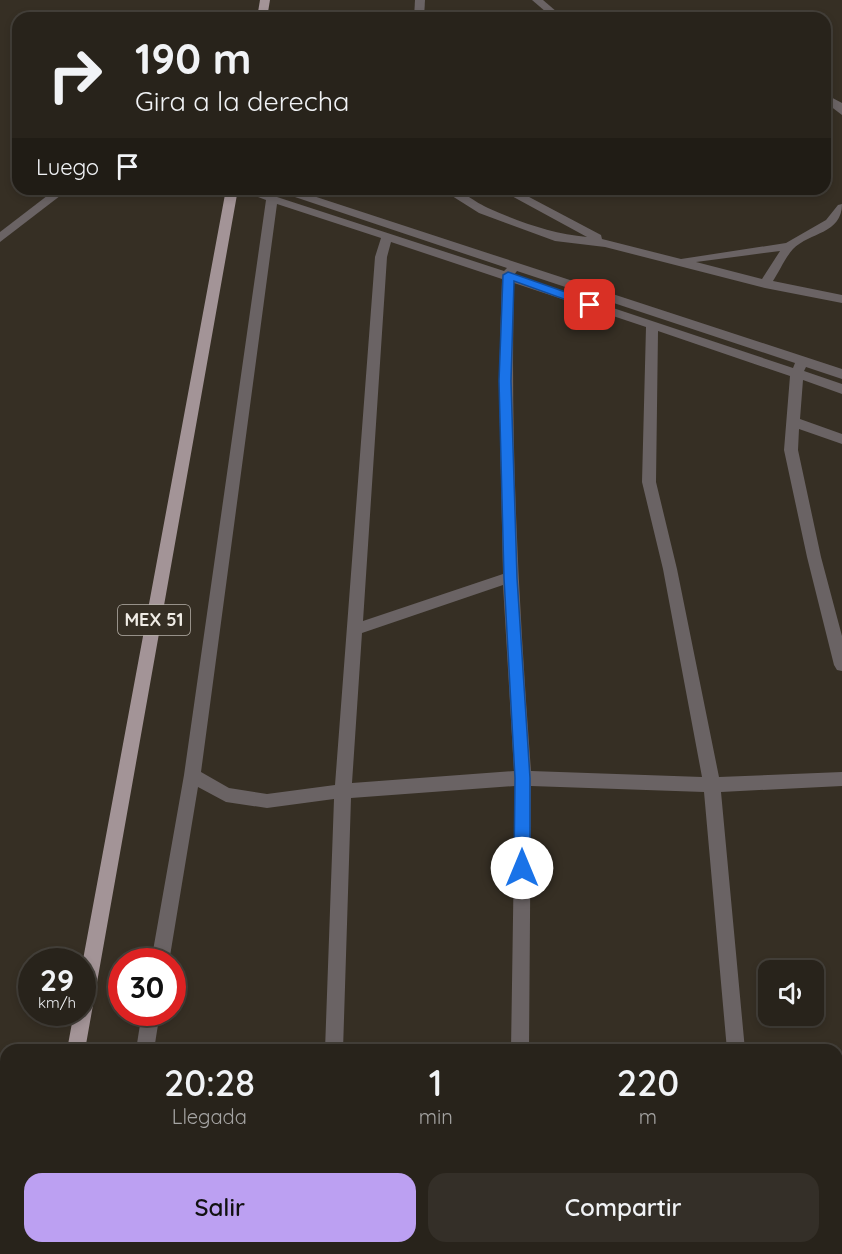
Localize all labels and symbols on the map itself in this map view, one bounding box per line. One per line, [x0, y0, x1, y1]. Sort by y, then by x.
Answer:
pin [564, 279, 615, 330]
road number: MEX 51 [118, 605, 190, 635]
position arrow [490, 836, 554, 900]
speed limit sign: 30 [108, 948, 186, 1026]

